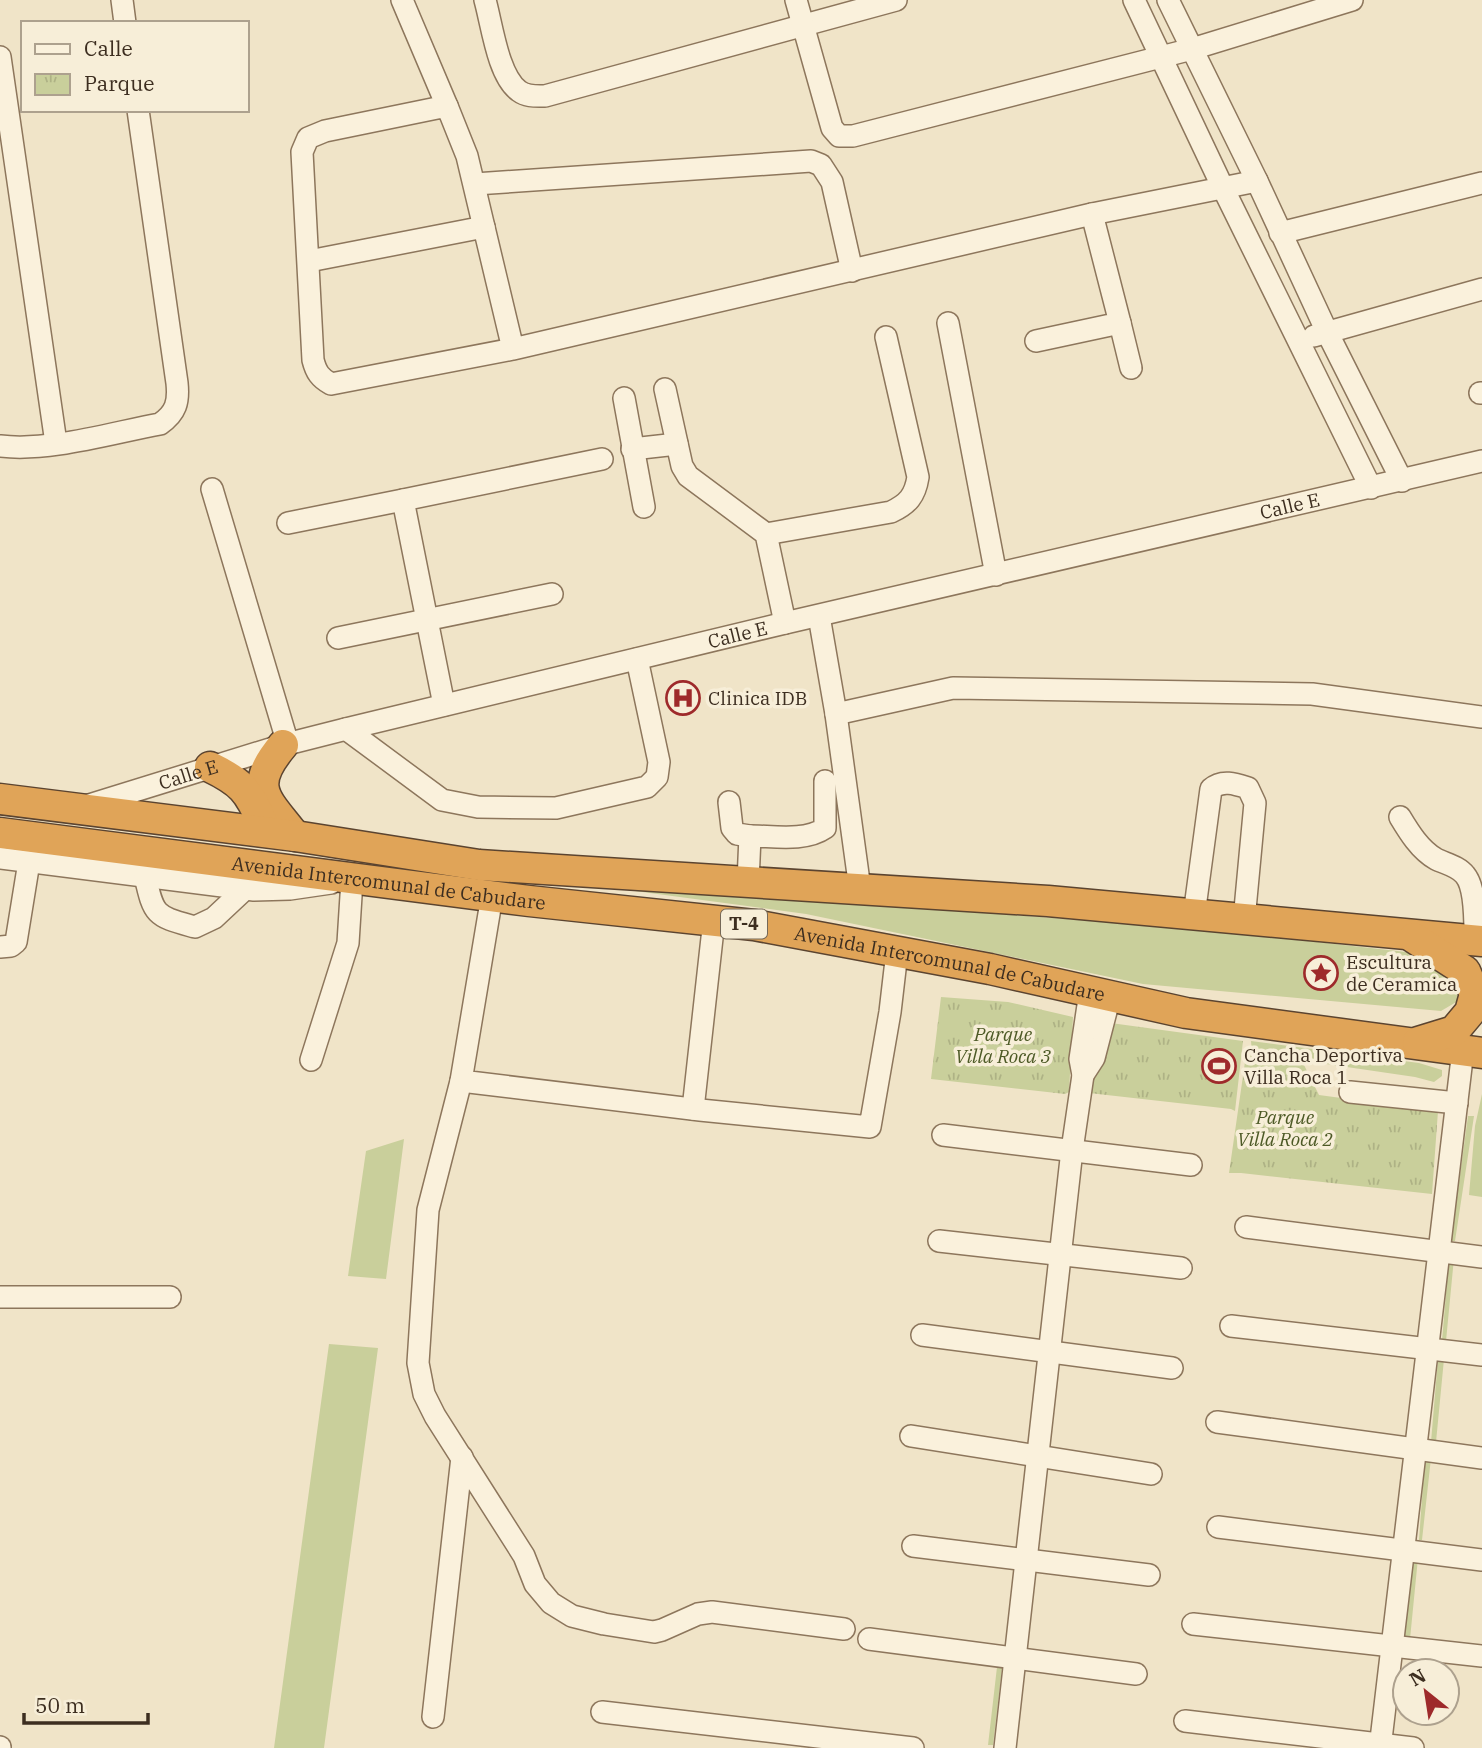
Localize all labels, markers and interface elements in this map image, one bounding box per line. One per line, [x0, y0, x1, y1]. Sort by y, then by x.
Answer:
legend [21, 21, 248, 112]
text: Calle [84, 34, 133, 62]
text: Parque [84, 69, 154, 97]
street label: Calle E [1257, 487, 1322, 524]
street label: Calle E [705, 616, 770, 653]
hospital icon: Clinica IDB [664, 679, 702, 717]
place label: Clinica IDB [708, 686, 807, 710]
street label: Calle E [156, 754, 221, 795]
street label: Avenida Intercomunal de Cabudare [230, 851, 547, 915]
road number: T-4 [721, 909, 767, 939]
street label: Avenida Intercomunal de Cabudare [792, 921, 1107, 1006]
place label: Escultura de Ceramica [1346, 950, 1457, 996]
place icon: Escultura de Ceramica [1302, 954, 1340, 992]
park label: Parque Villa Roca 3 [955, 1022, 1051, 1068]
place label: Cancha Deportiva Villa Roca 1 [1244, 1043, 1403, 1089]
sports icon: Cancha Deportiva Villa Roca 1 [1200, 1047, 1238, 1085]
park label: Parque Villa Roca 2 [1237, 1105, 1333, 1151]
north arrow [1391, 1657, 1461, 1727]
text: N [1405, 1663, 1430, 1691]
scale bar [24, 1682, 149, 1726]
text: 50 m [35, 1691, 85, 1719]

